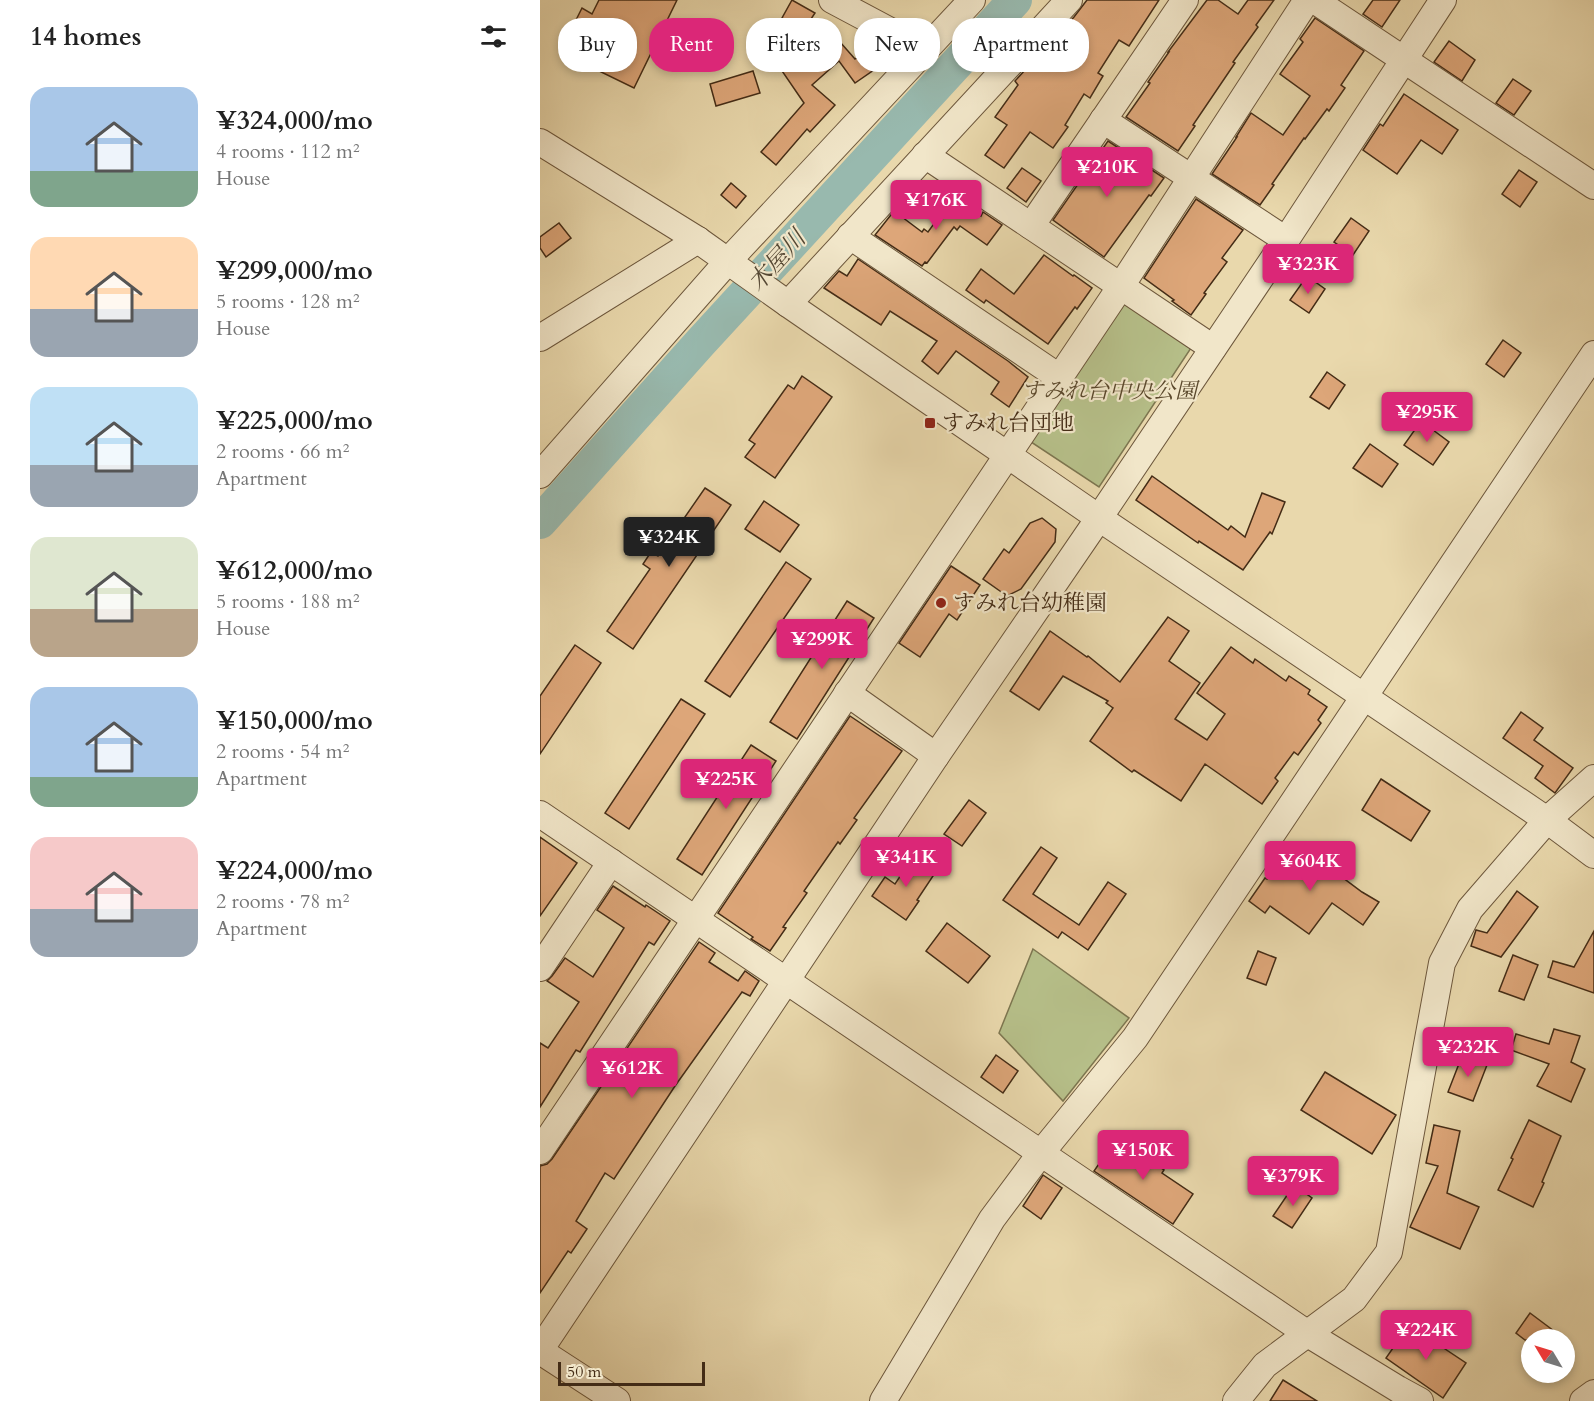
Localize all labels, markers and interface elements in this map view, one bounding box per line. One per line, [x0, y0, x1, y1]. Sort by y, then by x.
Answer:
chip: Buy [558, 18, 637, 72]
chip: Rent [649, 18, 734, 72]
chip: Filters [746, 18, 842, 72]
chip: New [854, 18, 940, 72]
chip: Apartment [952, 18, 1089, 72]
text: 14 homes [30, 19, 141, 54]
icon: filters [477, 20, 510, 53]
text: ¥324,000/mo [216, 103, 373, 138]
icon: home [78, 111, 150, 183]
text: 4 rooms · 112 m² [216, 138, 360, 165]
pin: ¥210K [1065, 147, 1149, 198]
text: ¥210K [1076, 153, 1138, 180]
text: House [216, 165, 270, 192]
pin: ¥176K [894, 180, 978, 231]
text: ¥176K [905, 186, 967, 213]
water label: 木屋川 [741, 221, 815, 299]
pin: ¥323K [1266, 244, 1350, 295]
text: ¥323K [1277, 250, 1339, 277]
text: ¥299,000/mo [216, 253, 373, 288]
icon: home [78, 261, 150, 333]
text: 5 rooms · 128 m² [216, 288, 360, 315]
text: House [216, 315, 270, 342]
park label: すみれ台中央公園 [1021, 376, 1200, 406]
pin: ¥295K [1385, 392, 1469, 443]
text: ¥295K [1396, 398, 1458, 425]
text: ¥225,000/mo [216, 403, 373, 438]
place label: すみれ台団地 [942, 408, 1074, 438]
icon: home [78, 411, 150, 483]
marker: すみれ台団地 [923, 416, 937, 430]
text: 2 rooms · 66 m² [216, 438, 349, 465]
text: Apartment [216, 465, 307, 492]
pin: ¥324K [627, 517, 711, 568]
text: ¥324K [638, 523, 700, 550]
text: ¥612,000/mo [216, 553, 373, 588]
icon: home [78, 561, 150, 633]
text: 5 rooms · 188 m² [216, 588, 360, 615]
place label: すみれ台幼稚園 [953, 588, 1107, 618]
marker: すみれ台幼稚園 [934, 596, 948, 610]
text: House [216, 615, 270, 642]
pin: ¥299K [780, 619, 864, 670]
text: ¥299K [791, 625, 853, 652]
text: ¥150,000/mo [216, 703, 373, 738]
icon: home [78, 711, 150, 783]
text: 2 rooms · 54 m² [216, 738, 349, 765]
pin: ¥225K [684, 759, 768, 810]
text: Apartment [216, 765, 307, 792]
text: ¥225K [695, 765, 757, 792]
pin: ¥341K [864, 837, 948, 888]
pin: ¥604K [1268, 841, 1352, 892]
text: ¥341K [875, 843, 937, 870]
text: ¥604K [1279, 847, 1341, 874]
text: ¥224,000/mo [216, 853, 373, 888]
icon: home [78, 861, 150, 933]
text: 2 rooms · 78 m² [216, 888, 349, 915]
text: Apartment [216, 915, 307, 942]
pin: ¥232K [1426, 1027, 1510, 1078]
text: ¥232K [1437, 1033, 1499, 1060]
pin: ¥612K [590, 1048, 674, 1099]
text: ¥612K [601, 1054, 663, 1081]
pin: ¥150K [1101, 1130, 1185, 1181]
text: ¥150K [1112, 1136, 1174, 1163]
pin: ¥379K [1251, 1156, 1335, 1207]
text: ¥379K [1262, 1162, 1324, 1189]
pin: ¥224K [1384, 1310, 1468, 1361]
text: ¥224K [1395, 1316, 1457, 1343]
north arrow [1521, 1329, 1575, 1383]
map controls [1521, 1329, 1575, 1383]
scale bar [558, 1359, 705, 1386]
text: 50 m [567, 1361, 601, 1383]

